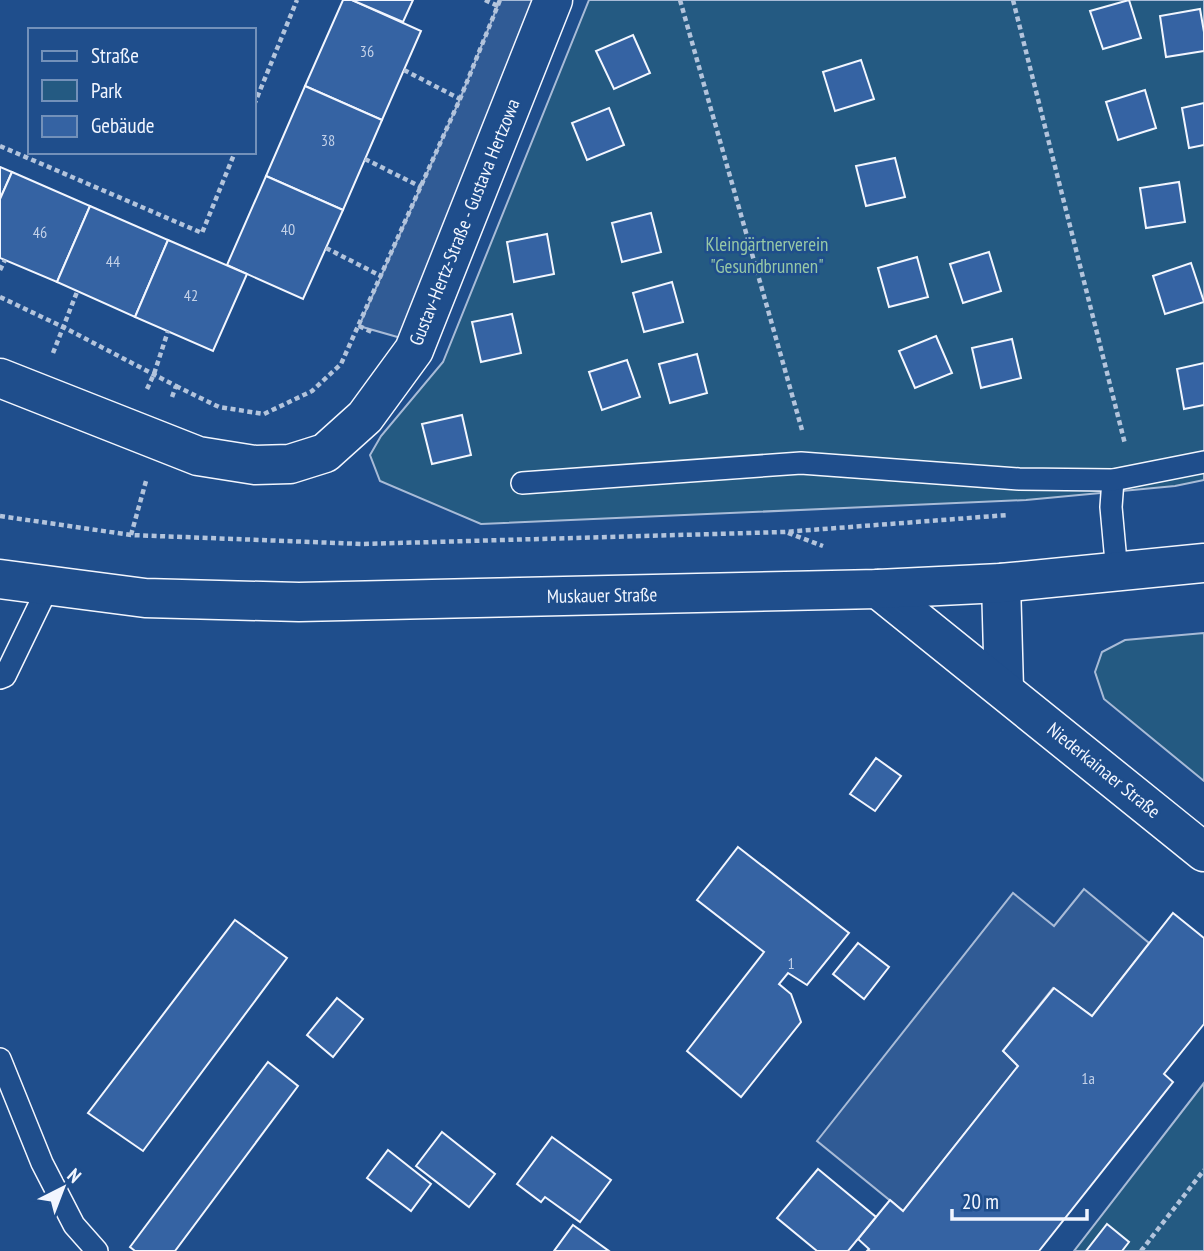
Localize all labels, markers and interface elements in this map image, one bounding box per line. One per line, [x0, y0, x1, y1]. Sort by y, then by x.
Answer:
legend [28, 28, 256, 154]
house number: 36 [360, 41, 374, 61]
text: Straße [91, 42, 139, 69]
text: Park [91, 77, 122, 104]
street label: Gustav-Hertz-Straße - Gustava Hertzowa [403, 95, 525, 349]
text: Gebäude [91, 112, 154, 139]
house number: 38 [321, 130, 335, 150]
house number: 40 [281, 219, 295, 239]
house number: 46 [33, 222, 47, 242]
park label: Kleingärtnerverein "Gesundbrunnen" [706, 232, 828, 278]
house number: 44 [106, 251, 120, 271]
house number: 42 [184, 285, 198, 305]
street label: Muskauer Straße [547, 582, 658, 608]
street label: Niederkainaer Straße [1042, 717, 1166, 823]
house number: 1 [787, 953, 795, 973]
house number: 1a [1081, 1068, 1095, 1088]
north arrow [28, 1153, 98, 1223]
text: N [63, 1163, 86, 1188]
scale bar [952, 1178, 1087, 1222]
text: 20 m [962, 1188, 999, 1215]

